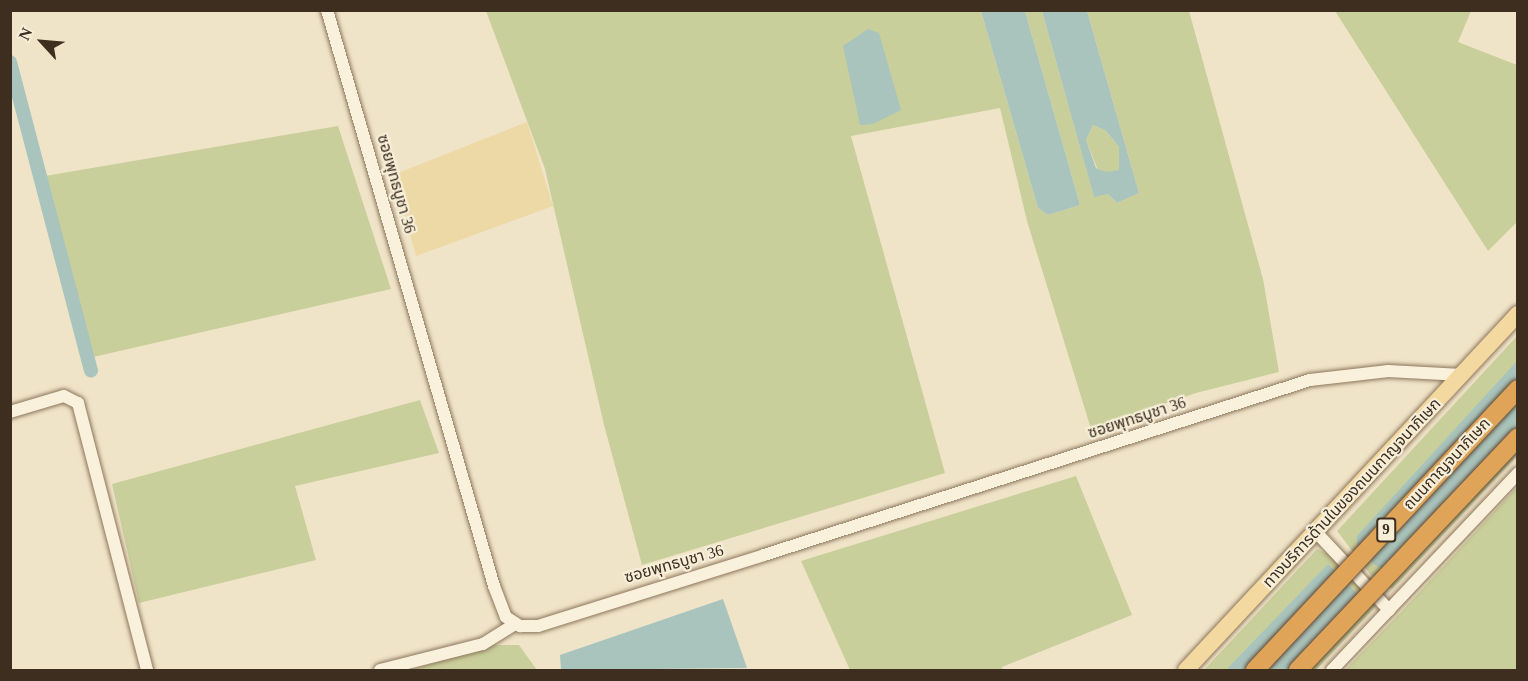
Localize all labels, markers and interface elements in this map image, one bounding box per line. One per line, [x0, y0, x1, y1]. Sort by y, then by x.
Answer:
north arrow [12, 12, 72, 72]
text: N [15, 25, 36, 43]
street label: ซอยพุทธบูชา 36 [373, 132, 419, 236]
street label: ซอยพุทธบูชา 36 [1085, 393, 1189, 443]
street label: ทางบริการด้านในของถนนกาญจนาภิเษก [1259, 394, 1445, 592]
street label: ถนนกาญจนาภิเษก [1399, 414, 1495, 514]
road number: 9 [1376, 518, 1396, 542]
street label: ซอยพุทธบูชา 36 [622, 541, 726, 587]

